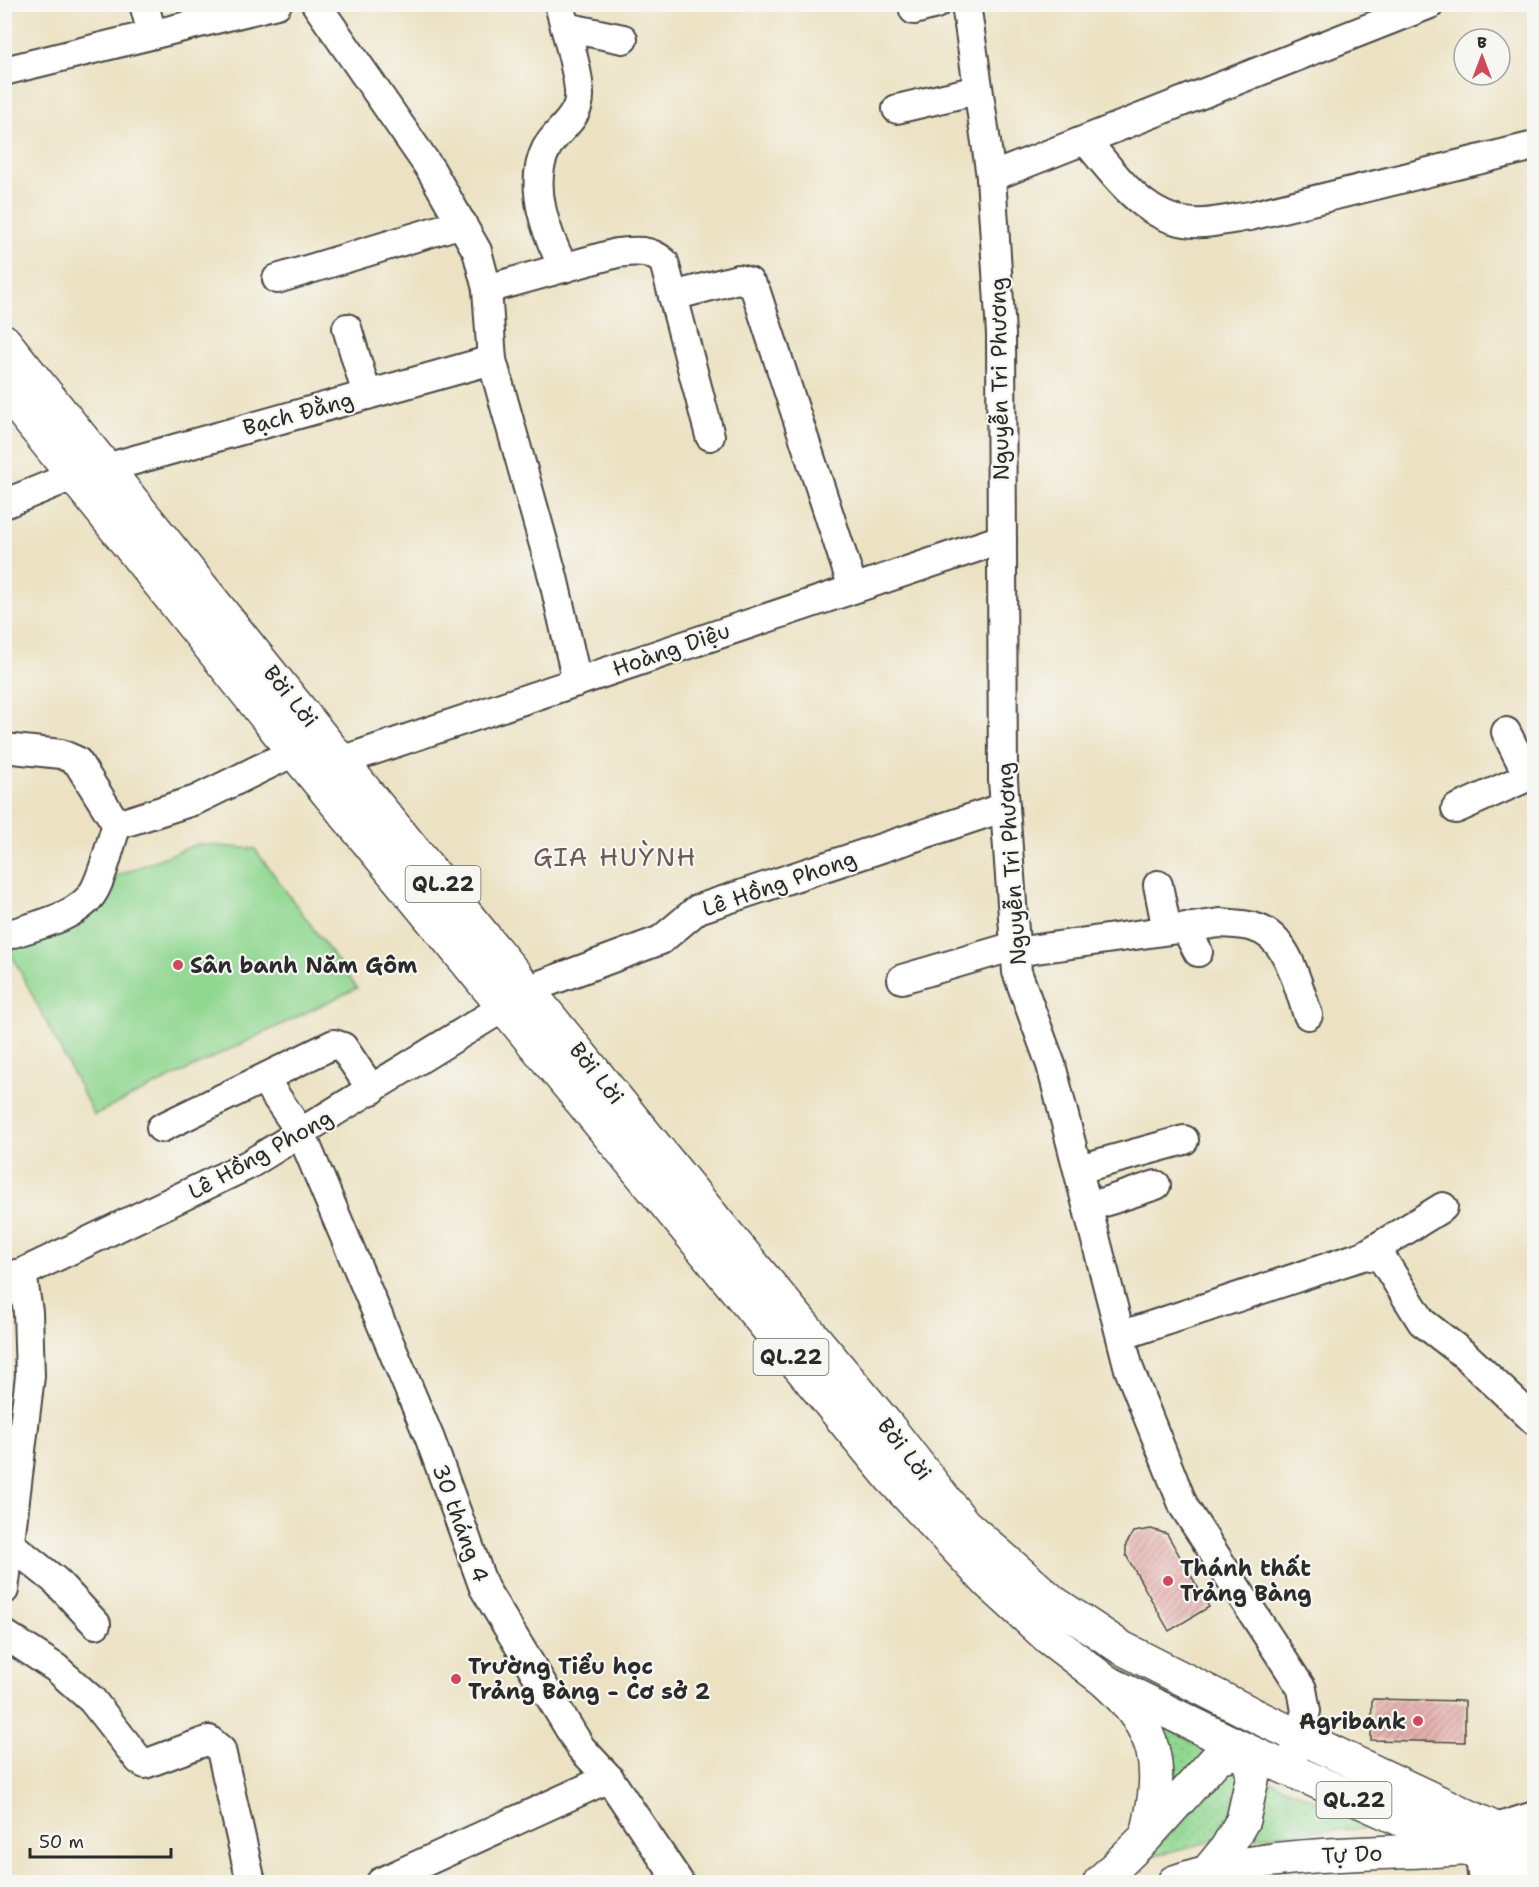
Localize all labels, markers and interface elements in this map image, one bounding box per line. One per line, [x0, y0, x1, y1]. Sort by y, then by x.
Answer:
north arrow [1452, 27, 1512, 87]
text: B [1477, 32, 1487, 53]
street label: Nguyễn Tri Phương [983, 277, 1016, 481]
street label: Bạch Đằng [240, 385, 357, 442]
street label: Hoàng Diệu [609, 616, 734, 683]
street label: Bời Lời [257, 659, 325, 733]
street label: Nguyễn Tri Phương [990, 762, 1033, 966]
district label: GIA HUỲNH [533, 839, 697, 874]
street label: Lê Hồng Phong [698, 844, 860, 923]
road number: QL.22 [406, 866, 480, 902]
place label: Sân banh Năm Gôm [190, 951, 417, 980]
marker: Sân banh Năm Gôm [171, 958, 185, 972]
street label: Bời Lời [563, 1036, 631, 1110]
street label: Lê Hồng Phong [183, 1103, 338, 1206]
road number: QL.22 [754, 1339, 828, 1375]
street label: Bời Lời [871, 1412, 938, 1487]
street label: 30 tháng 4 [426, 1460, 495, 1586]
place label: Thánh thất Trảng Bàng [1180, 1554, 1312, 1608]
marker: Thánh thất Trảng Bàng [1161, 1574, 1175, 1588]
place label: Trường Tiểu học Trảng Bàng - Cơ sở 2 [468, 1652, 710, 1706]
marker: Trường Tiểu học Trảng Bàng - Cơ sở 2 [449, 1672, 463, 1686]
place label: Agribank [1299, 1707, 1406, 1736]
marker: Agribank [1411, 1714, 1425, 1728]
road number: QL.22 [1316, 1782, 1392, 1818]
scale bar [30, 1821, 171, 1859]
text: 50 m [39, 1830, 84, 1854]
street label: Tự Do [1321, 1838, 1383, 1871]

